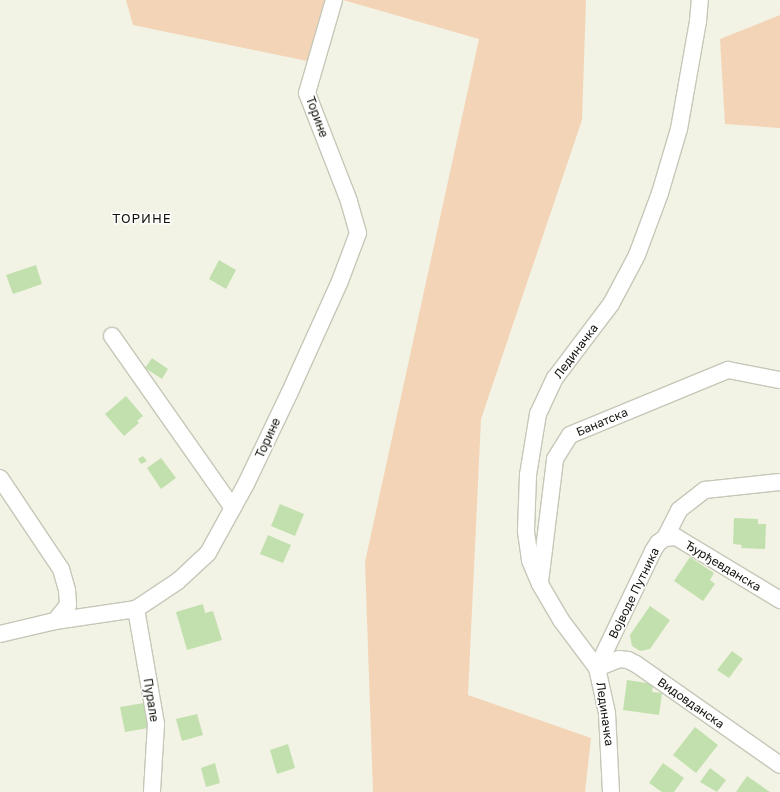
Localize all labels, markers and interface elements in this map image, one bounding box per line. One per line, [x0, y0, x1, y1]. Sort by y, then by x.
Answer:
street label: Торине [303, 95, 331, 139]
district label: ТОРИНЕ [112, 210, 172, 226]
street label: Лединачка [551, 321, 601, 381]
street label: Банатска [574, 405, 630, 439]
street label: Торине [252, 416, 284, 460]
street label: Ђурђевданска [682, 538, 764, 594]
street label: Војводе Путника [606, 545, 662, 641]
street label: Видовданска [655, 675, 727, 731]
street label: Пурале [140, 677, 162, 723]
street label: Лединачка [593, 681, 617, 747]

